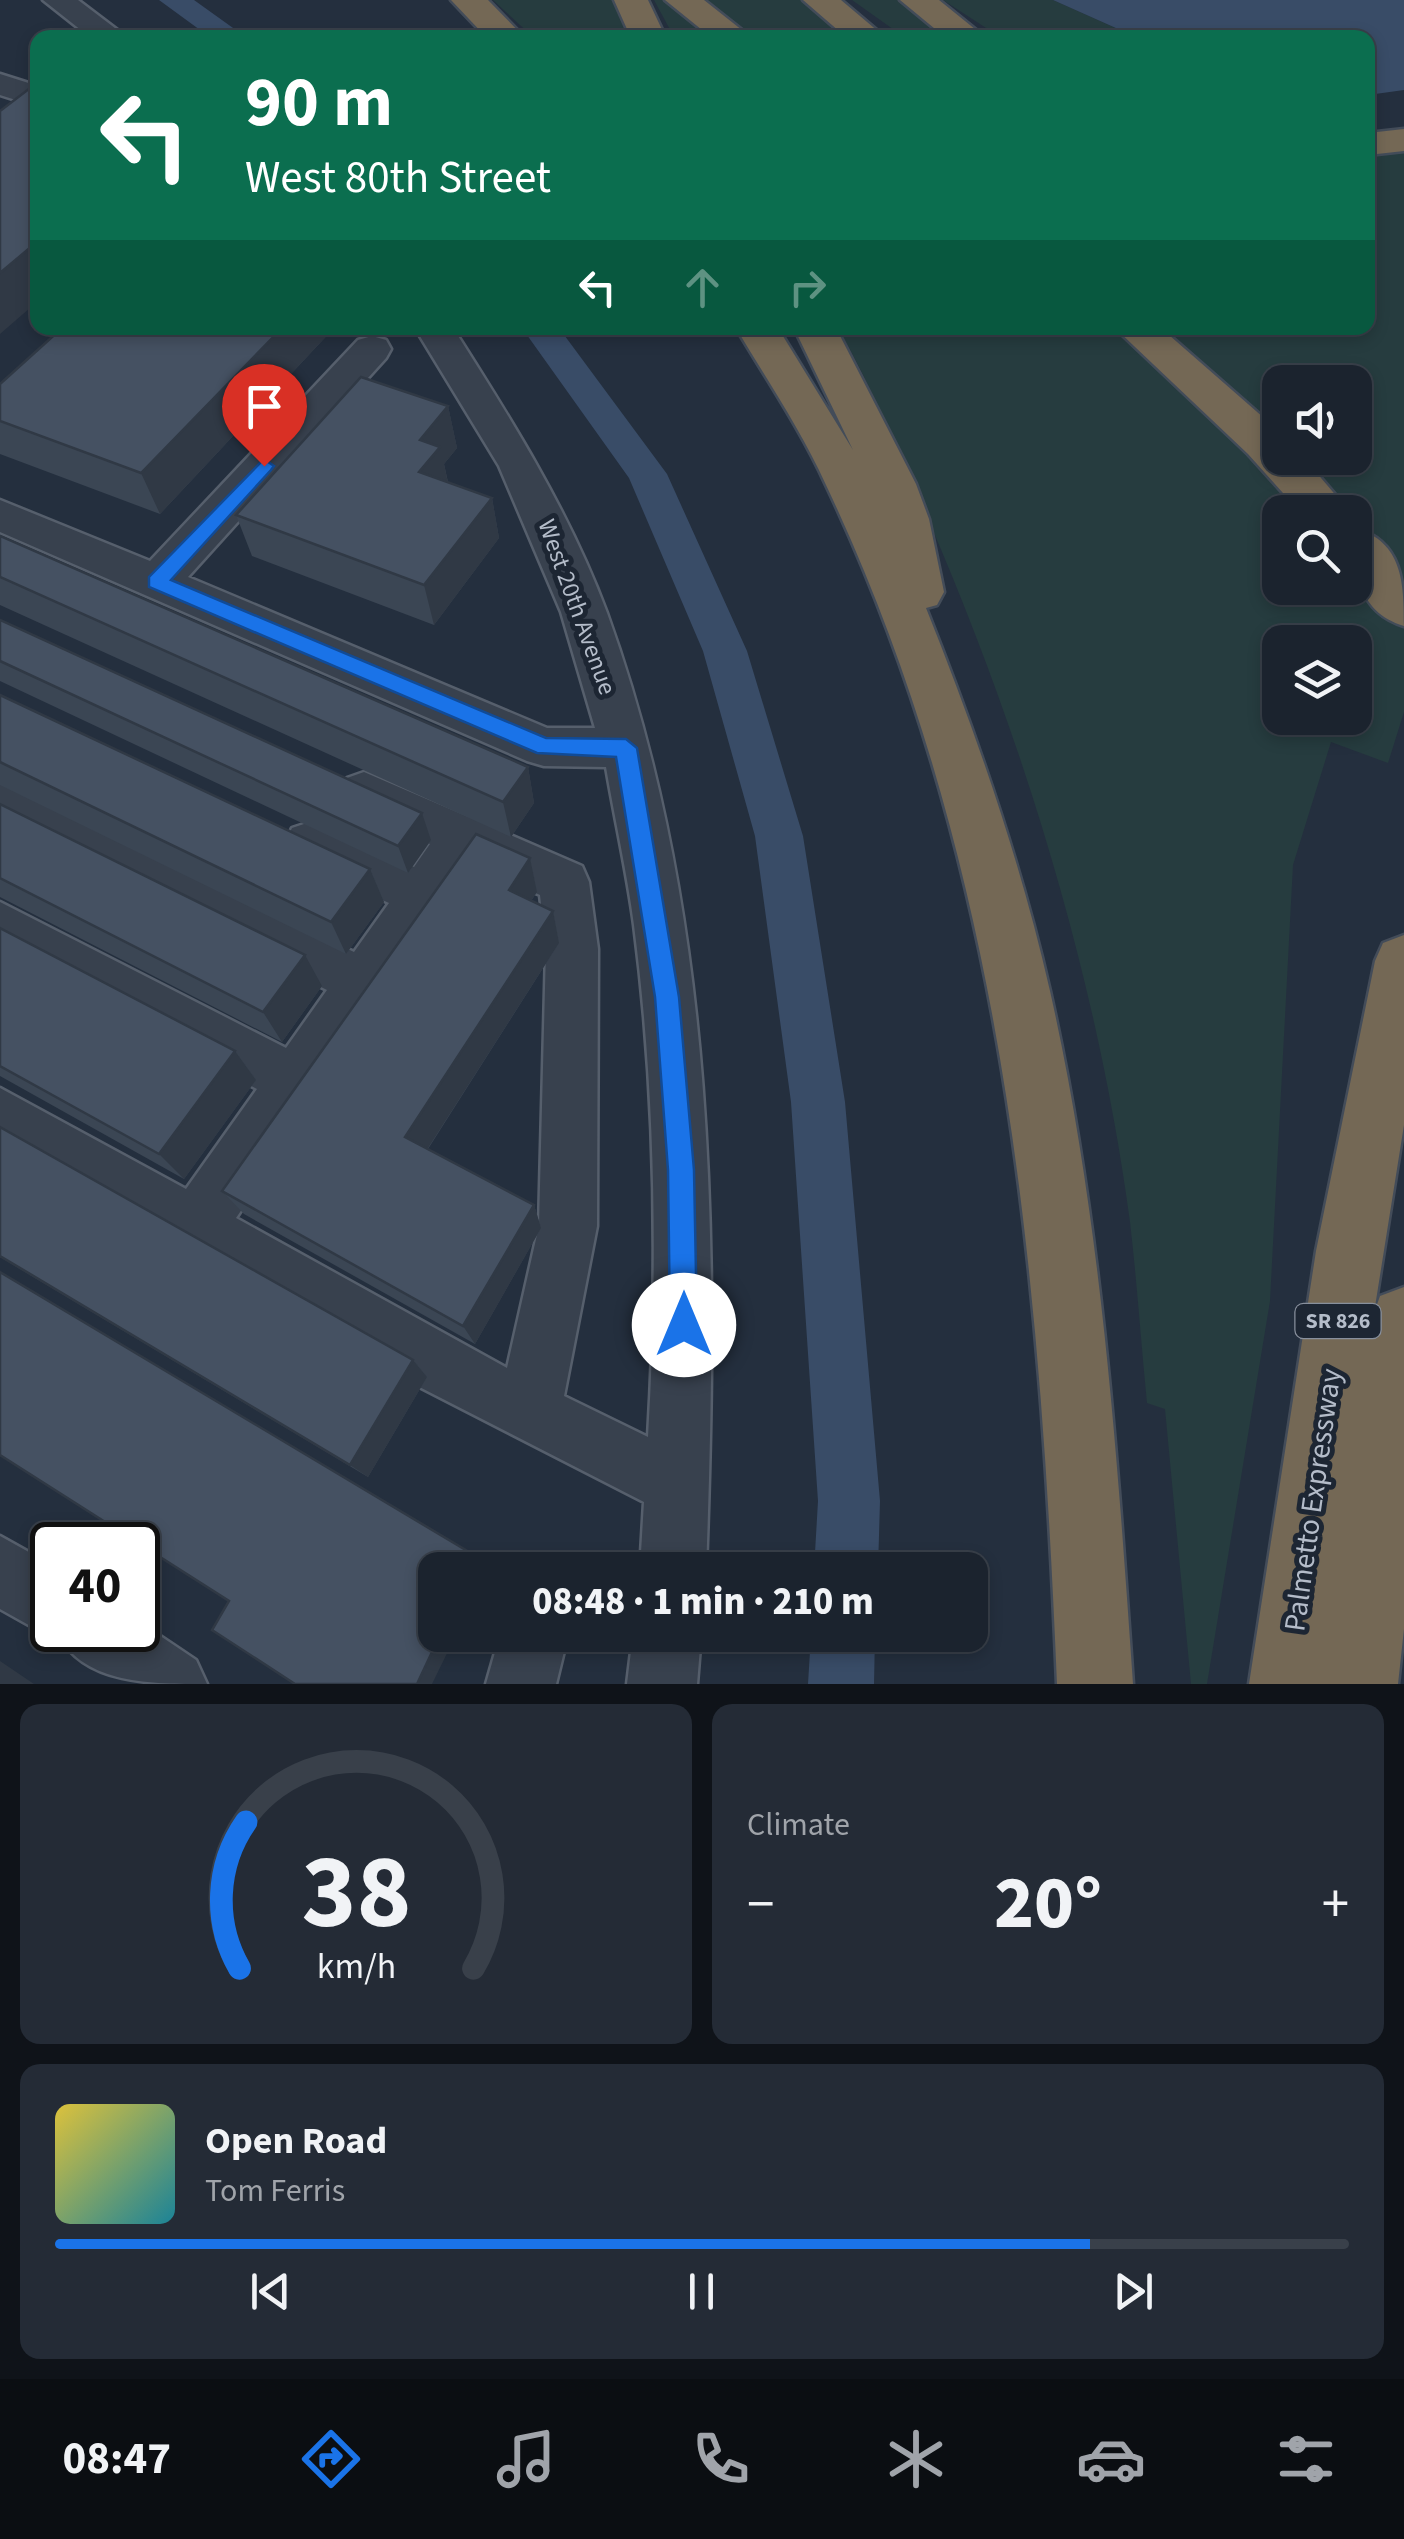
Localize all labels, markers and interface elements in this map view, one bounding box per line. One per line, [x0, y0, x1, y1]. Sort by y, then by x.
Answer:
text: 90 m [245, 53, 393, 153]
icon: left [80, 70, 210, 200]
text: West 80th Street [245, 146, 551, 210]
icon: left [570, 260, 625, 315]
icon: ahead [675, 260, 730, 315]
icon: right [780, 260, 835, 315]
pin [222, 364, 307, 467]
map controls [1262, 365, 1372, 735]
button: sound [1262, 365, 1372, 475]
icon: arrive [237, 379, 292, 434]
button: search [1262, 495, 1372, 605]
street label: West 20th Avenue [529, 514, 625, 700]
button: layers [1262, 625, 1372, 735]
position arrow [632, 1273, 736, 1377]
road number: SR 826 [1296, 1304, 1380, 1338]
street label: Palmetto Expressway [1273, 1366, 1353, 1634]
speed limit sign: 40 [30, 1522, 160, 1652]
text: 08:48 · 1 min · 210 m [532, 1575, 874, 1629]
text: Climate [747, 1802, 850, 1848]
text: 38 [301, 1820, 411, 1968]
text: 20° [994, 1850, 1102, 1957]
text: − [747, 1866, 774, 1944]
text: + [1322, 1866, 1349, 1944]
text: km/h [316, 1941, 396, 1992]
text: Open Road [205, 2114, 387, 2168]
text: Tom Ferris [205, 2168, 345, 2214]
icon: previous [243, 2264, 298, 2319]
icon: pause [674, 2264, 729, 2319]
icon: next [1106, 2264, 1161, 2319]
icon: directions [296, 2424, 366, 2494]
icon: music [491, 2424, 561, 2494]
icon: phone [686, 2424, 756, 2494]
icon: climate [881, 2424, 951, 2494]
icon: car [1076, 2424, 1146, 2494]
icon: filters [1271, 2424, 1341, 2494]
text: 08:47 [63, 2427, 171, 2491]

